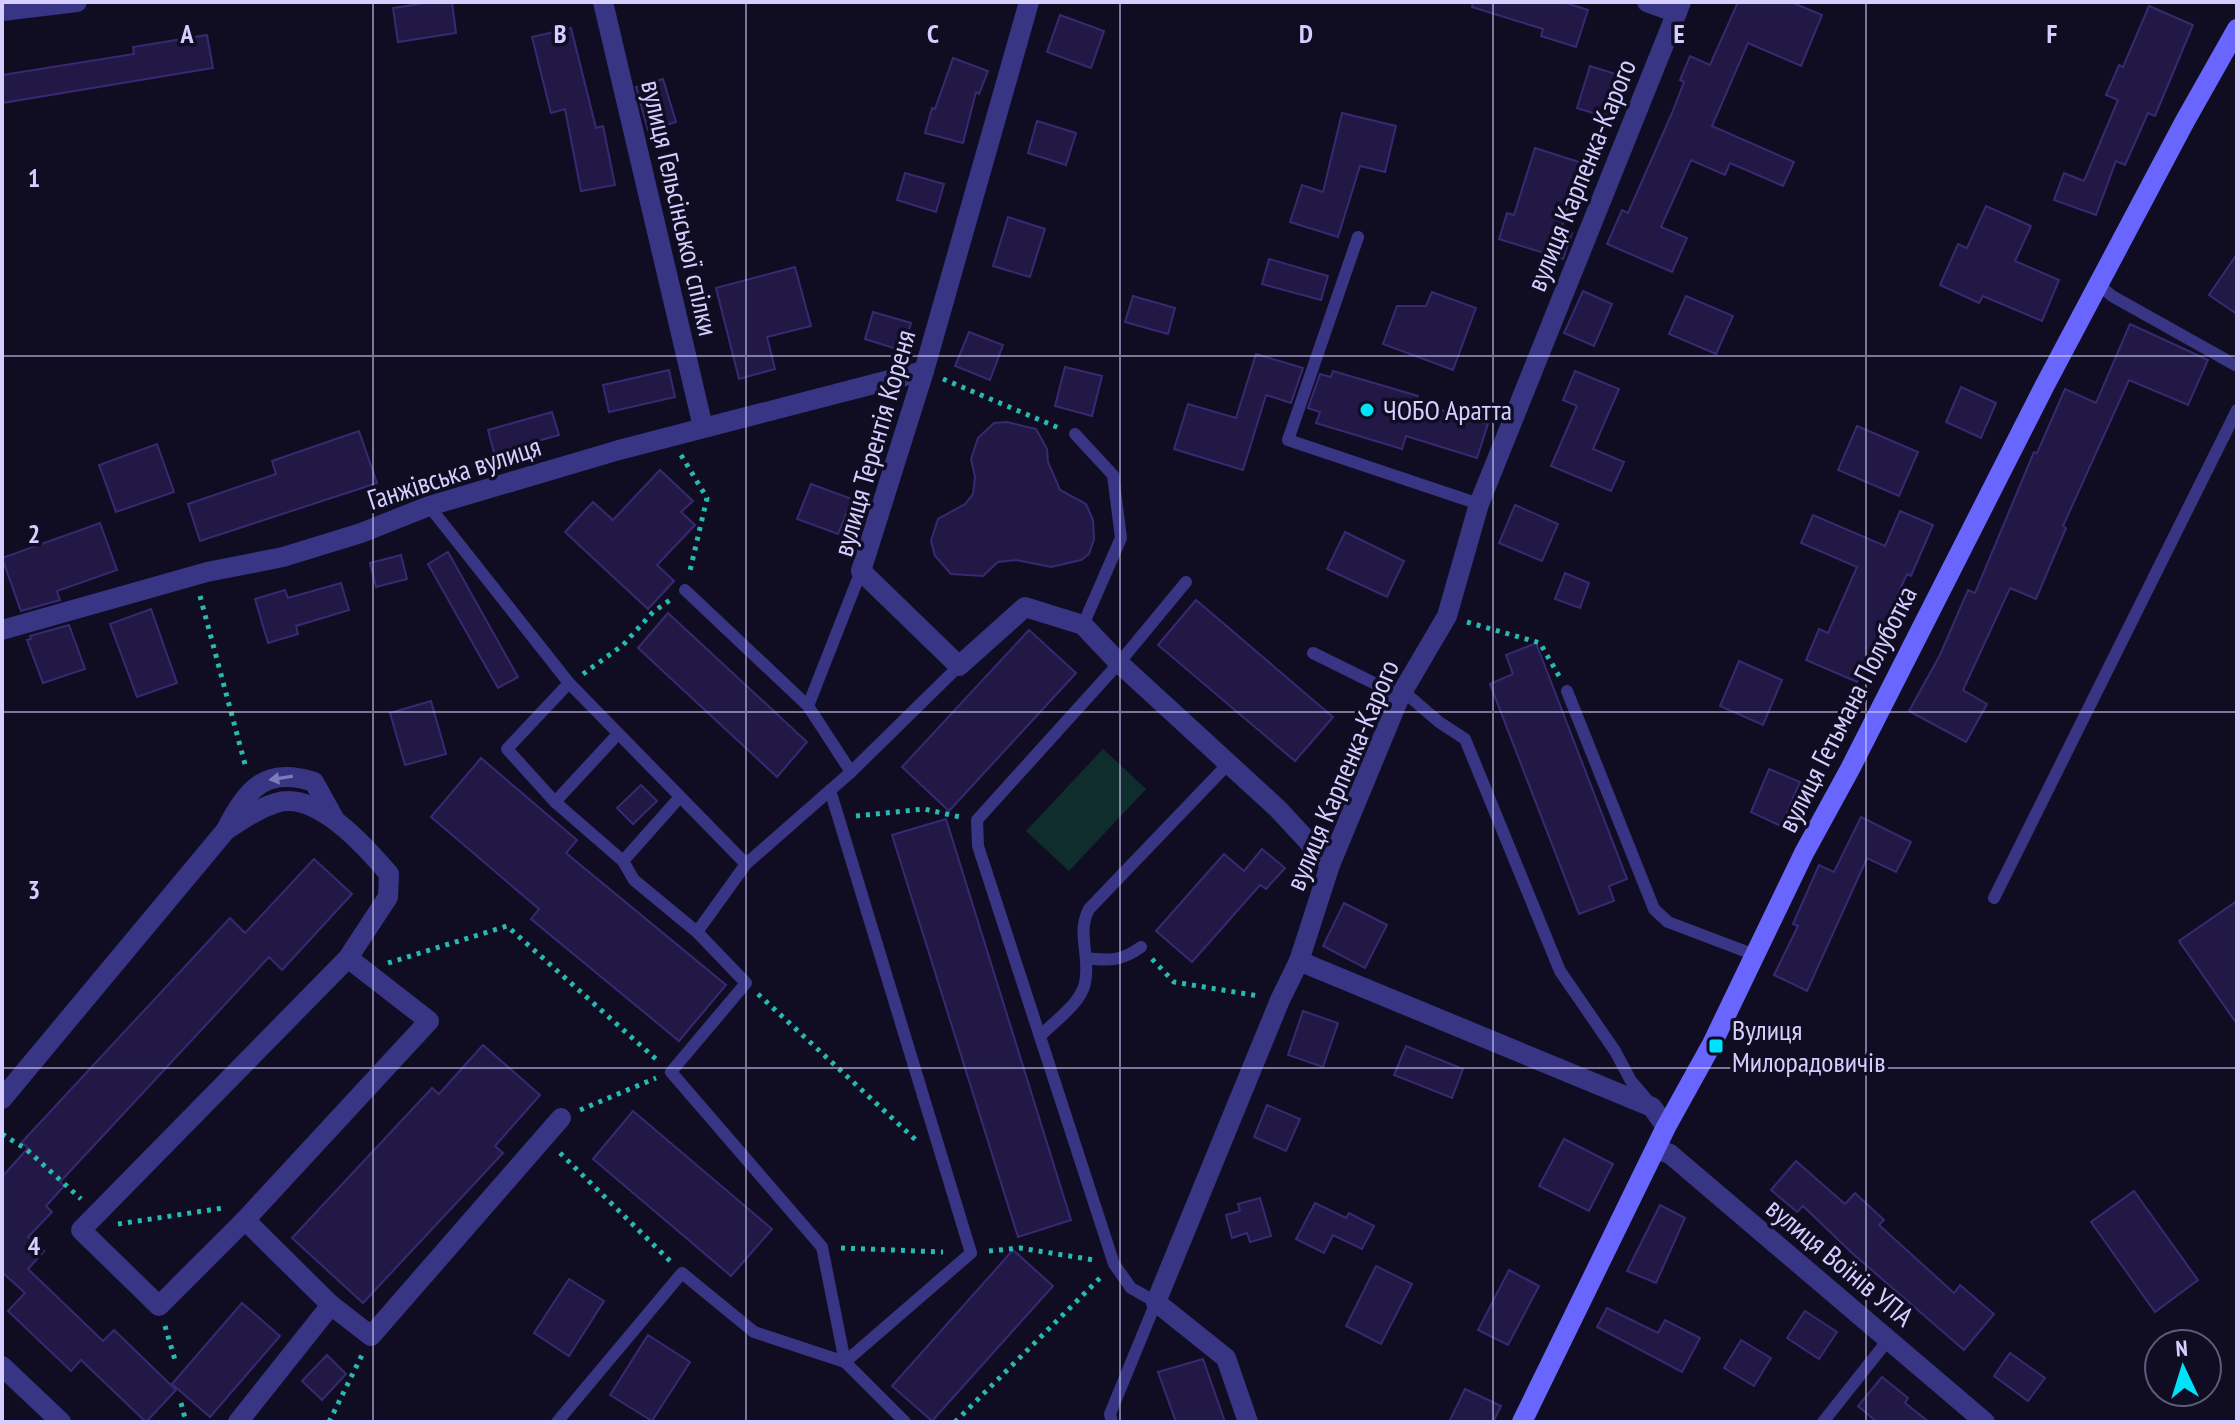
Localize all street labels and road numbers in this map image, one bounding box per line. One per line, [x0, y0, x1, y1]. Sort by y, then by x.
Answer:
street label: вулиця Карпенка-Карого [1517, 53, 1644, 296]
street label: вулиця Гельсінської спілки [633, 77, 728, 339]
street label: вулиця Терентія Кореня [824, 325, 924, 560]
street label: Ганжівська вулиця [362, 427, 545, 518]
street label: вулиця Гетьмана Полуботка [1768, 579, 1925, 838]
street label: вулиця Карпенка-Карого [1276, 654, 1407, 896]
street label: вулиця Воїнів УПА [1759, 1189, 1922, 1335]

